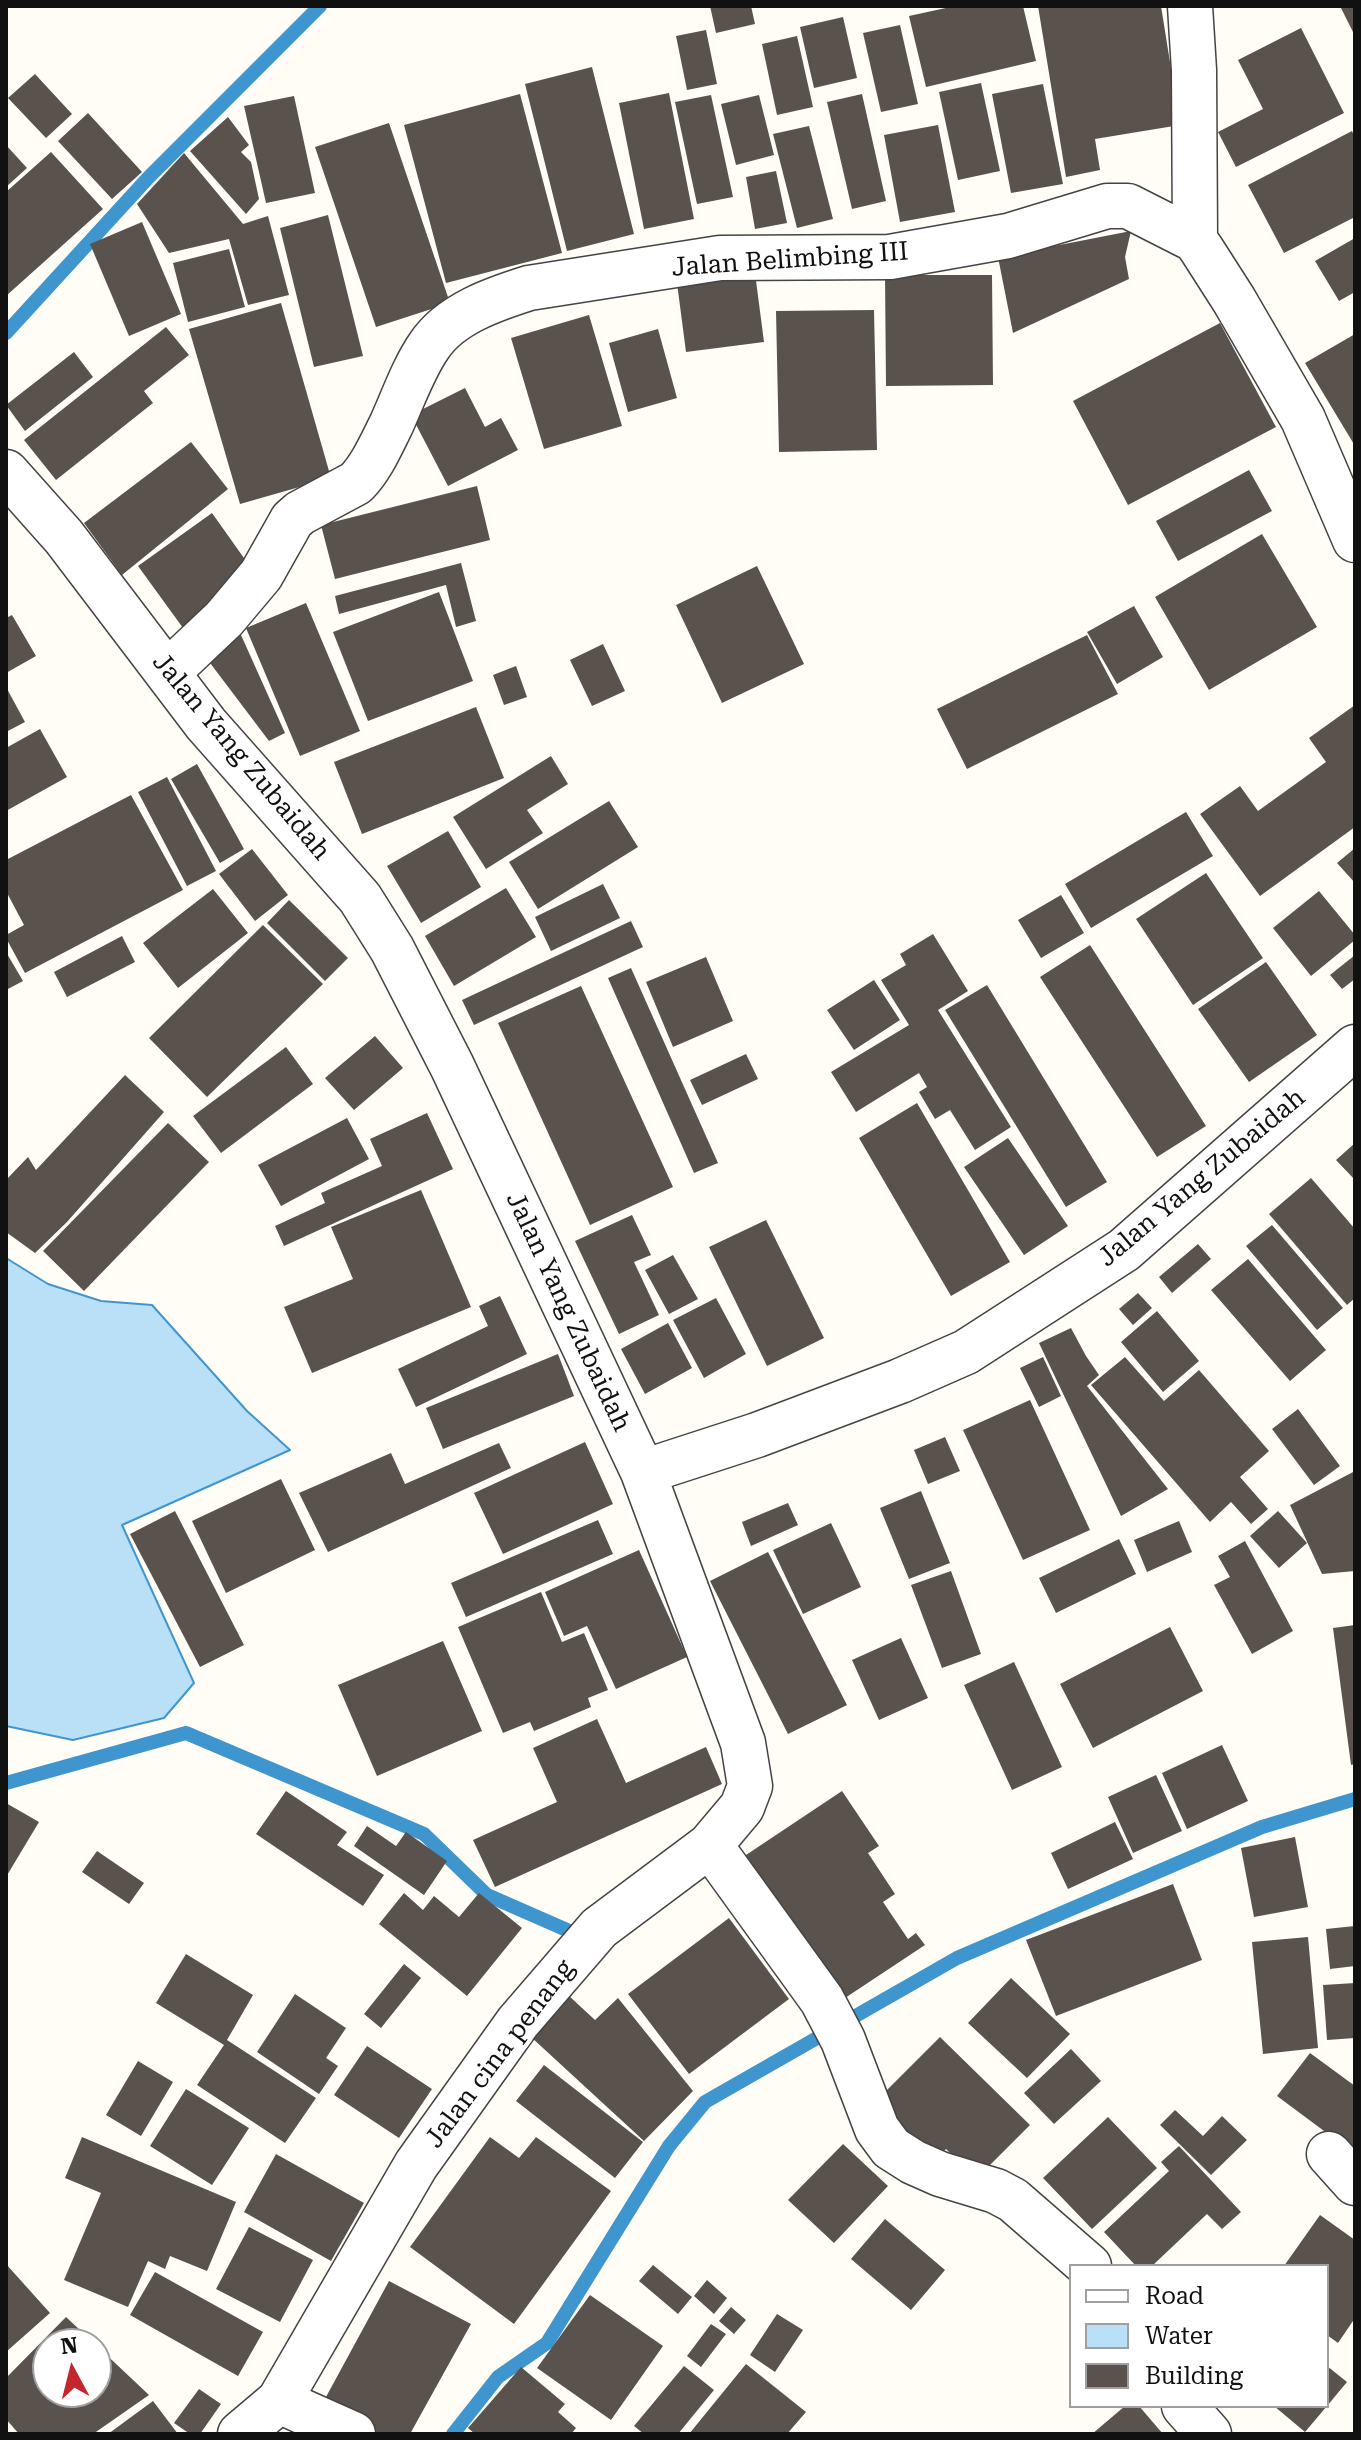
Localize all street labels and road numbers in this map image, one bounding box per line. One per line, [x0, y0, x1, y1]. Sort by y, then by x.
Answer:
street label: Jalan Belimbing III [671, 236, 909, 284]
street label: Jalan Yang Zubaidah [145, 647, 337, 867]
street label: Jalan Yang Zubaidah [1092, 1082, 1312, 1274]
street label: Jalan Yang Zubaidah [499, 1187, 637, 1437]
street label: Jalan cina penang [419, 1954, 581, 2154]

